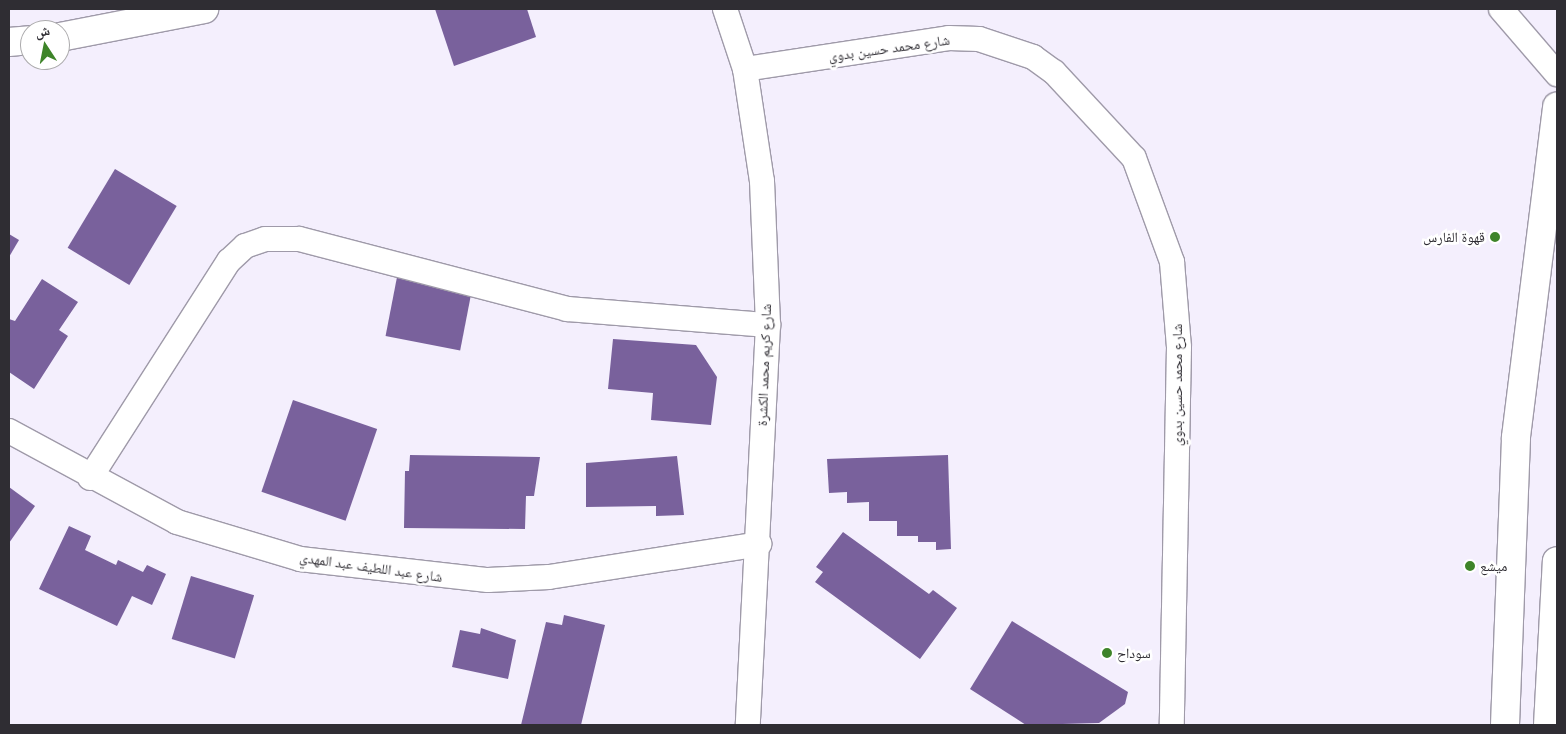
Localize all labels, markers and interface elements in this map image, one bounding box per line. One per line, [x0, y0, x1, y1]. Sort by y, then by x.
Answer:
north arrow [20, 20, 70, 70]
text: ش [34, 22, 51, 41]
street label: شارع محمد حسين بدوي [827, 31, 951, 65]
place label: قهوة الفارس [1423, 229, 1485, 245]
marker: قهوة الفارس [1489, 231, 1501, 243]
street label: شارع كريم محمد الكشرة [753, 304, 775, 426]
street label: شارع محمد حسين بدوي [1169, 324, 1185, 446]
street label: شارع عبد اللطيف عبد المهدي [298, 549, 444, 585]
place label: ميشع [1480, 558, 1507, 574]
marker: ميشع [1464, 560, 1476, 572]
place label: سوداح [1117, 645, 1151, 661]
marker: سوداح [1101, 647, 1113, 659]

